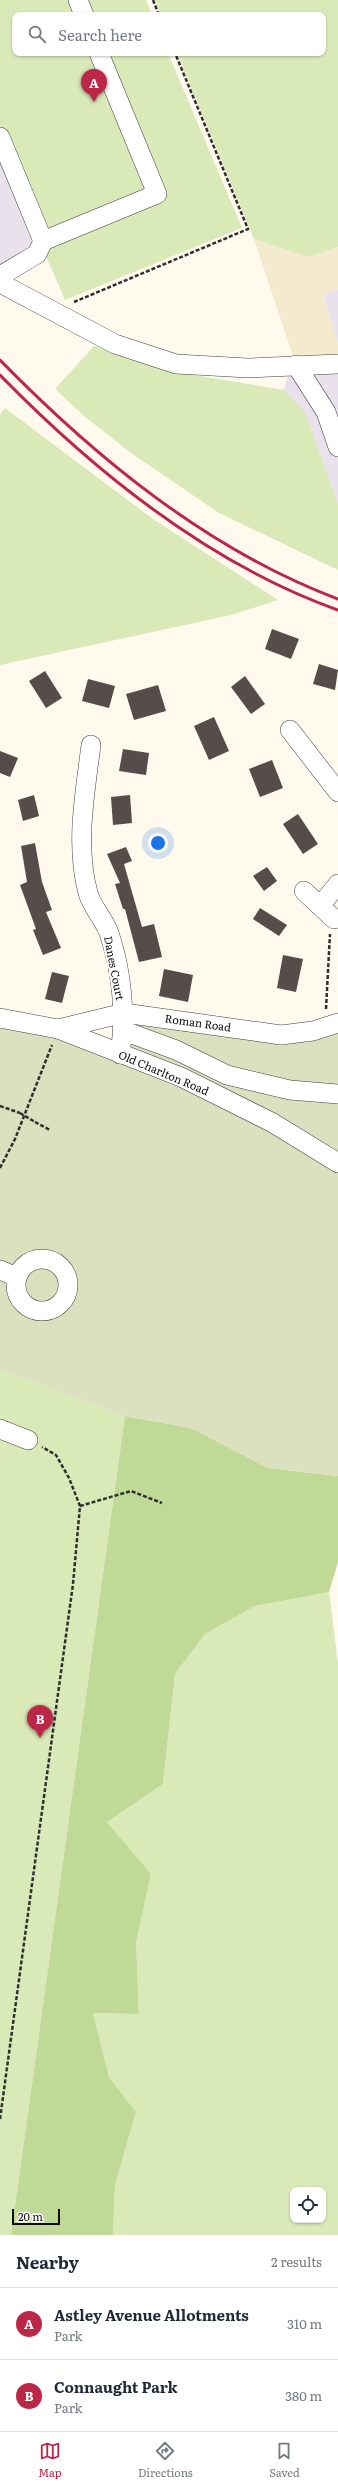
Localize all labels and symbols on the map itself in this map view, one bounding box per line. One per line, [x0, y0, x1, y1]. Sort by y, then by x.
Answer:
pin: A [81, 69, 107, 102]
your location [148, 833, 168, 853]
street label: Danes Court [101, 935, 129, 1002]
street label: Roman Road [164, 1009, 232, 1035]
street label: Old Charlton Road [116, 1046, 212, 1098]
pin: B [27, 1705, 53, 1738]
scale bar [12, 2207, 60, 2226]

